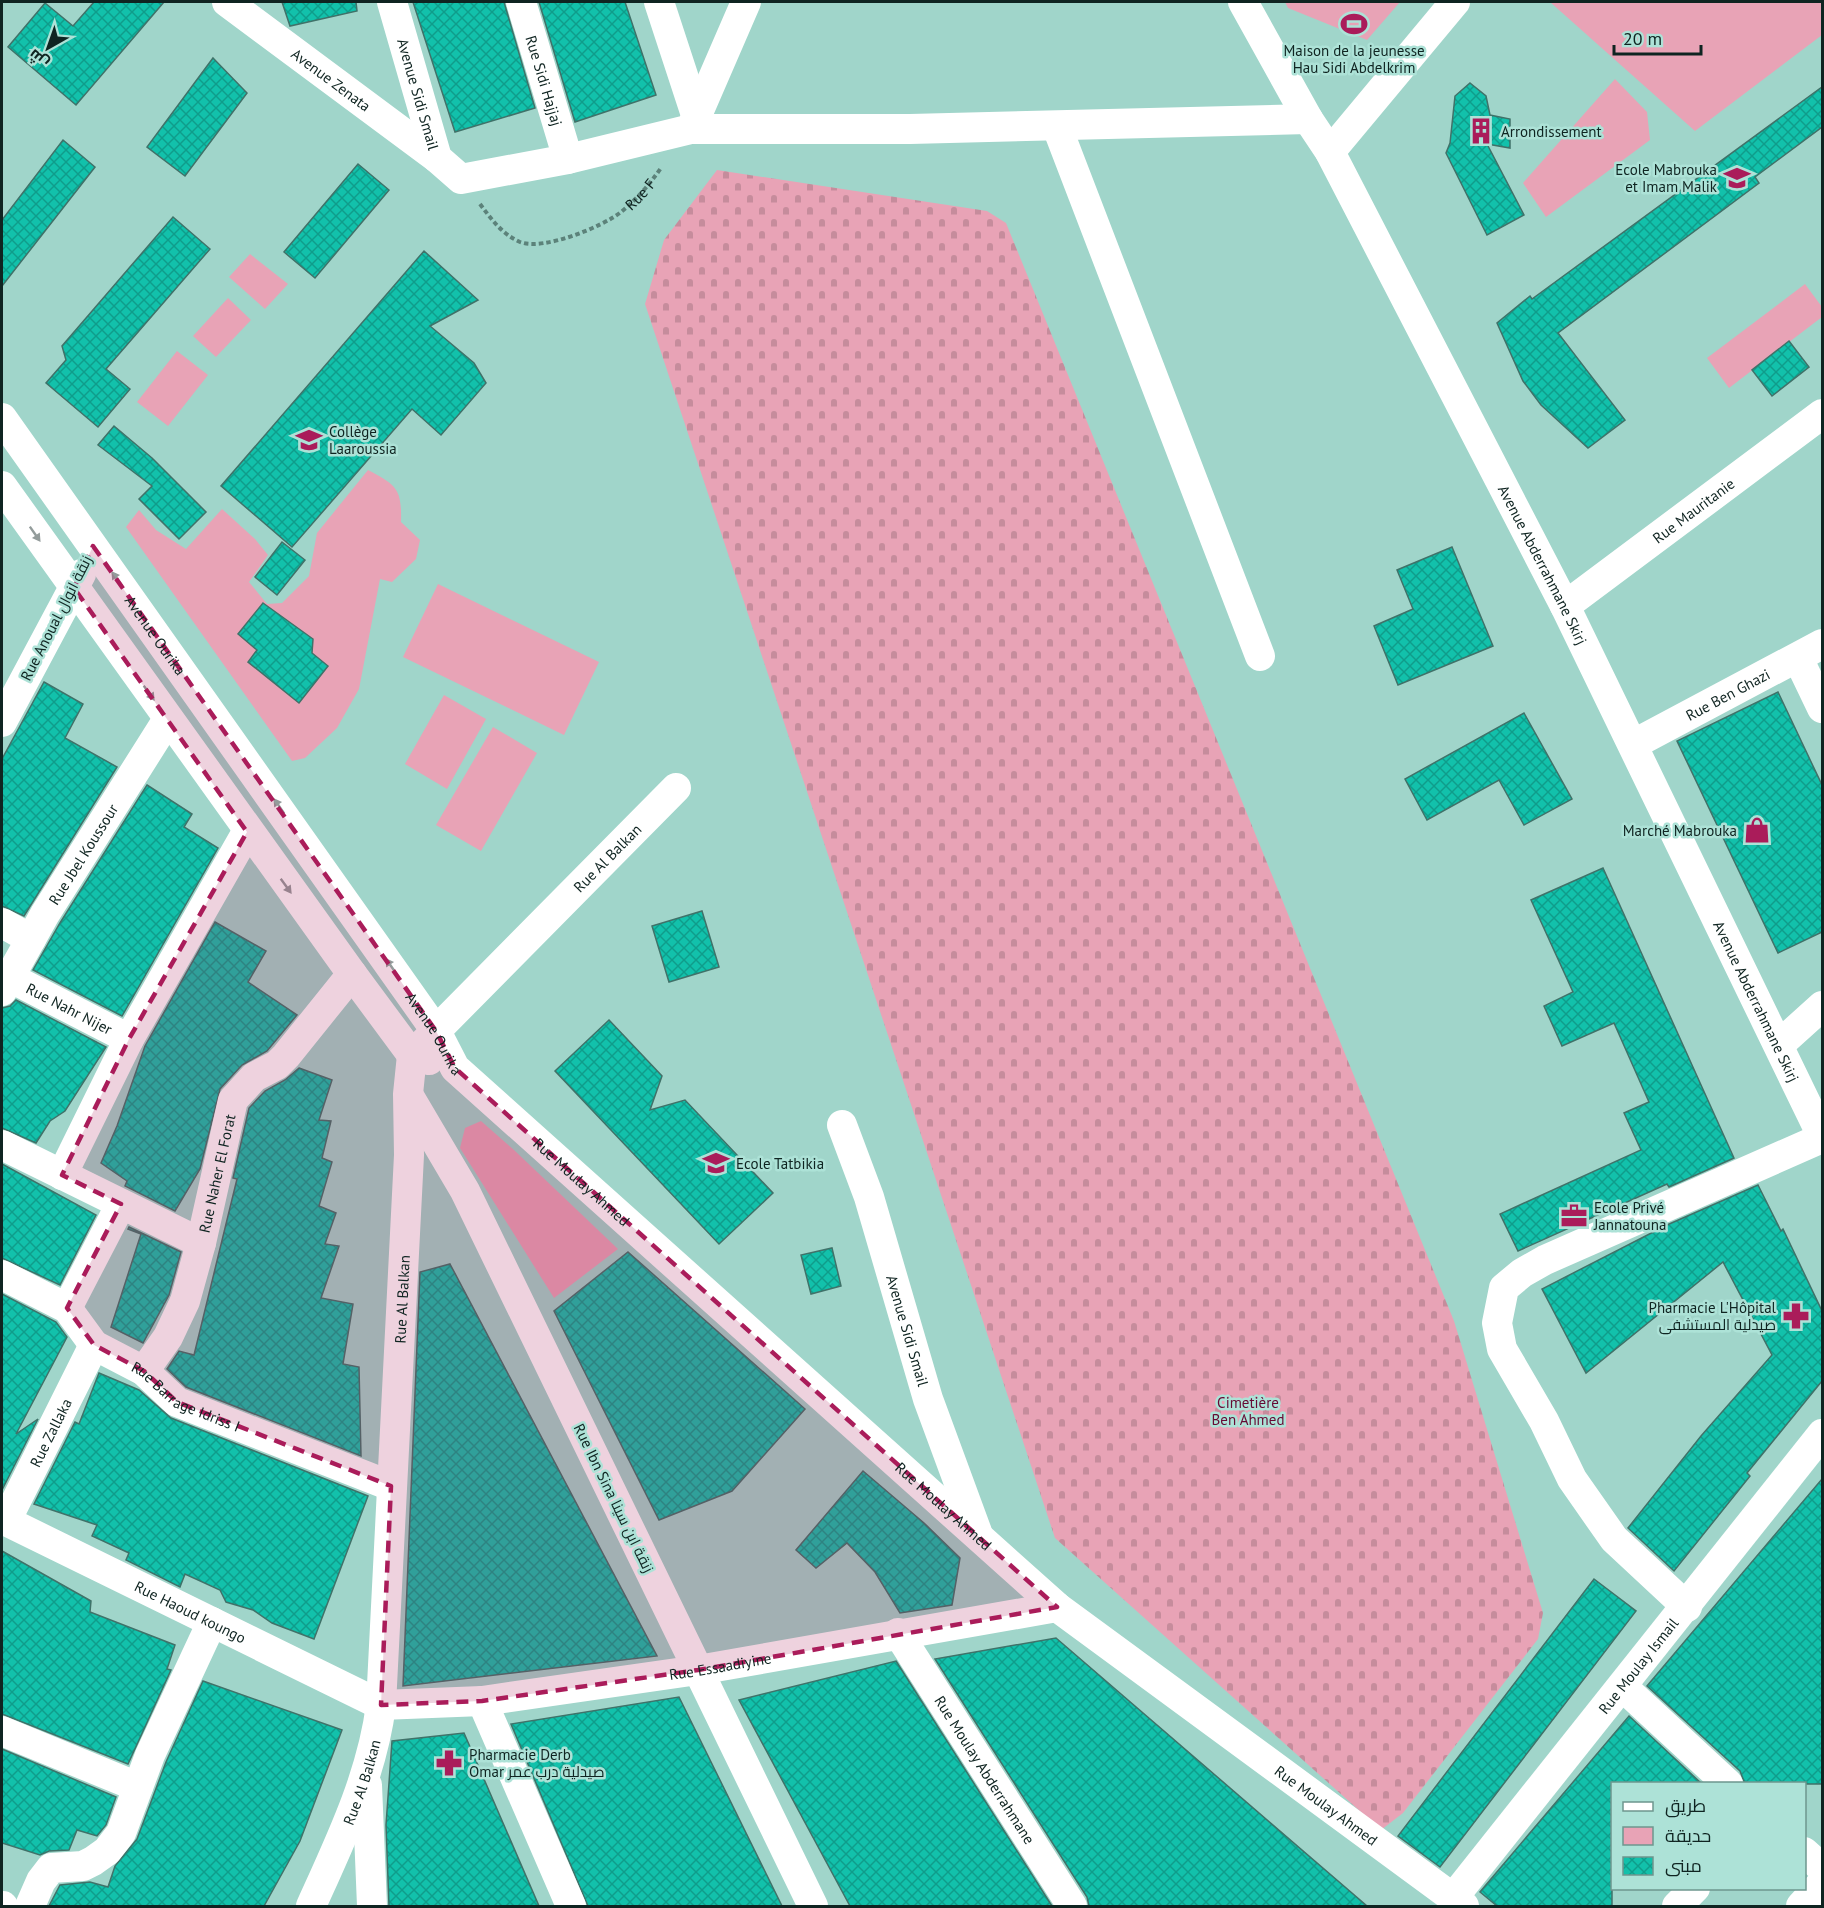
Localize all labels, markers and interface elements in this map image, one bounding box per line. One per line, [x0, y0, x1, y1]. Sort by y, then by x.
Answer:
sports icon: Maison de la jeunesse Hau Sidi Abdelkrim [1339, 9, 1369, 39]
north arrow [18, 18, 78, 78]
scale bar [1614, 18, 1701, 56]
text: 20 m [1623, 27, 1662, 50]
street label: Rue Sidi Hajjaj [522, 33, 567, 128]
street label: Avenue Sidi Smail [394, 36, 444, 153]
place label: Maison de la jeunesse Hau Sidi Abdelkrim [1283, 41, 1425, 77]
street label: Avenue Zenata [288, 44, 375, 115]
text: ش [24, 45, 53, 74]
building icon: Arrondissement [1466, 116, 1496, 146]
place label: Arrondissement [1501, 122, 1602, 141]
place label: Ecole Mabrouka et Imam Malik [1615, 160, 1718, 196]
school or university icon: Ecole Mabrouka et Imam Malik [1722, 163, 1752, 193]
street label: Rue F [621, 174, 659, 214]
place label: Collège Laaroussia [329, 422, 397, 458]
school or university icon: Collège Laaroussia [294, 425, 324, 455]
street label: Rue Mauritanie [1648, 473, 1738, 547]
street label: Avenue Abderrahmane Skirj [1494, 482, 1592, 648]
one-way arrow [29, 526, 41, 542]
street label: Rue Anoual زنقة انوال [16, 552, 96, 684]
one-way arrow [111, 571, 123, 587]
street label: Avenue Ourika [121, 592, 190, 679]
street label: Rue Ben Ghazi [1682, 664, 1773, 724]
one-way arrow [143, 684, 155, 700]
one-way arrow [274, 798, 285, 814]
street label: Rue Jbel Koussour [44, 800, 122, 908]
shop icon: Marché Mabrouka [1742, 815, 1772, 845]
street label: Rue Al Balkan [569, 820, 645, 896]
place label: Marché Mabrouka [1623, 821, 1737, 840]
one-way arrow [280, 878, 292, 893]
street label: Avenue Abderrahmane Skirj [1710, 918, 1804, 1085]
one-way arrow [385, 958, 397, 974]
street label: Rue Nahr Nijer [23, 978, 116, 1038]
street label: Avenue Ourika [402, 988, 466, 1079]
street label: Rue Naher El Forat [194, 1112, 239, 1234]
street label: Rue Moulay Ahmed [530, 1133, 634, 1230]
school or university icon: Ecole Tatbikia [701, 1148, 731, 1178]
place label: Ecole Tatbikia [736, 1154, 824, 1173]
place label: Ecole Privé Jannatouna [1593, 1198, 1666, 1234]
office icon: Ecole Privé Jannatouna [1559, 1201, 1589, 1231]
street label: Rue Al Balkan [390, 1254, 413, 1344]
street label: Avenue Sidi Smail [883, 1273, 933, 1389]
place label: Pharmacie L'Hôpital صيدلية المستشفى [1649, 1298, 1777, 1335]
pharmacy icon: Pharmacie L'Hôpital صيدلية المستشفى [1781, 1301, 1811, 1331]
street label: Rue Barrage Idriss I [129, 1357, 243, 1435]
park label: Cimetière Ben Ahmed [1212, 1393, 1284, 1429]
street label: Rue Zallaka [25, 1395, 75, 1470]
street label: Rue Ibn Sina زنقة ابن سينا [569, 1420, 658, 1576]
street label: Rue Moulay Ahmed [892, 1458, 996, 1554]
street label: Rue Haoud koungo [132, 1576, 249, 1647]
street label: Rue Moulay Ismail [1594, 1613, 1682, 1717]
street label: Rue Essaadiyine [668, 1648, 773, 1684]
street label: Rue Moulay Abderrahmane [931, 1692, 1039, 1847]
street label: Rue Al Balkan [338, 1738, 384, 1828]
place label: Pharmacie Derb Omar صيدلية درب عمر [469, 1745, 605, 1781]
pharmacy icon: Pharmacie Derb Omar صيدلية درب عمر [434, 1748, 464, 1778]
street label: Rue Moulay Ahmed [1271, 1761, 1382, 1849]
legend [1611, 1782, 1806, 1890]
text: طريق [1665, 1794, 1706, 1818]
text: حديقة [1665, 1824, 1711, 1847]
text: مبنى [1665, 1854, 1702, 1877]

